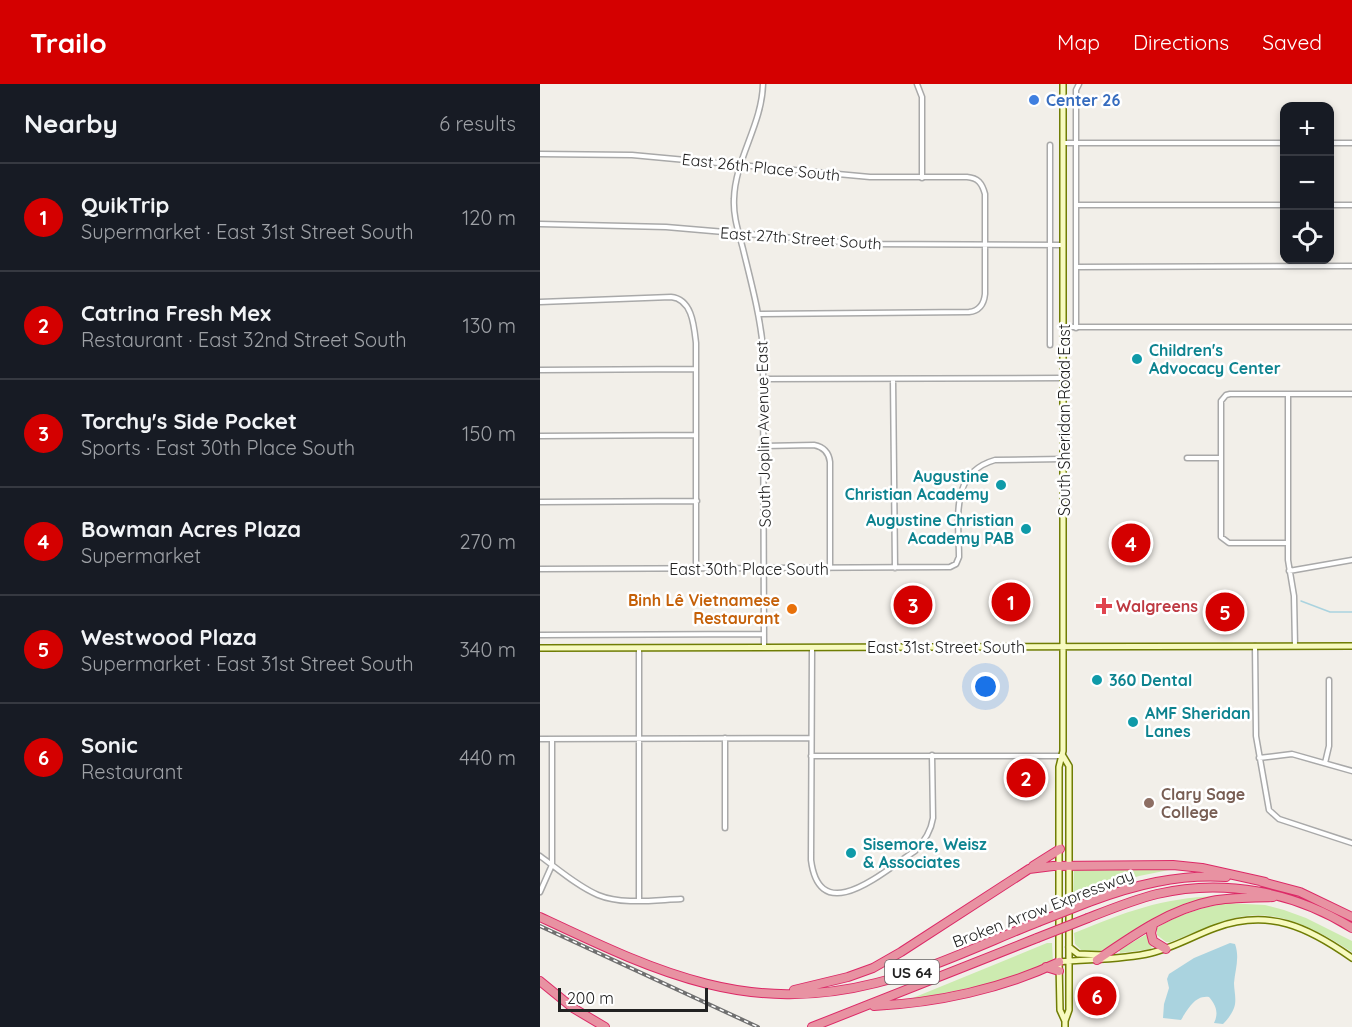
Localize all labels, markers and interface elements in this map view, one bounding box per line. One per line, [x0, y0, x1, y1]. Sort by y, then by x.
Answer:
text: Trailo [30, 25, 107, 60]
text: Map [1057, 29, 1100, 55]
text: Directions [1133, 29, 1229, 55]
text: Saved [1262, 29, 1322, 55]
place label: Center 26 [1046, 90, 1120, 110]
marker: Center 26 [1027, 93, 1041, 107]
map controls [1280, 102, 1334, 264]
button: + [1280, 102, 1334, 156]
text: Nearby [24, 107, 118, 140]
text: 6 results [439, 111, 516, 136]
street label: East 26th Place South [681, 149, 841, 185]
button: − [1280, 156, 1334, 210]
text: QuikTrip [81, 191, 169, 219]
text: 1 [40, 205, 47, 230]
text: 120 m [462, 205, 516, 230]
button: locate [1280, 210, 1334, 264]
text: Supermarket · East 31st Street South [81, 219, 414, 244]
street label: East 27th Street South [719, 222, 883, 254]
text: Catrina Fresh Mex [81, 299, 271, 327]
text: 2 [38, 313, 49, 338]
text: 130 m [463, 313, 516, 338]
street label: South Sheridan Road East [1054, 324, 1074, 516]
text: Restaurant · East 32nd Street South [81, 327, 407, 352]
street label: South Joplin Avenue East [751, 340, 775, 528]
place label: Children's Advocacy Center [1149, 340, 1281, 378]
marker: Children's Advocacy Center [1130, 352, 1144, 366]
text: Torchy's Side Pocket [81, 407, 297, 435]
text: 3 [38, 421, 49, 446]
text: 150 m [462, 421, 516, 446]
text: Sports · East 30th Place South [81, 435, 355, 460]
place label: Augustine Christian Academy [845, 466, 989, 504]
marker: Augustine Christian Academy [994, 478, 1008, 492]
place label: Augustine Christian Academy PAB [866, 510, 1014, 548]
text: Bowman Acres Plaza [81, 515, 301, 543]
pin: 4 [1112, 520, 1150, 566]
marker: Augustine Christian Academy PAB [1019, 522, 1033, 536]
text: 4 [38, 529, 49, 554]
text: 270 m [459, 529, 516, 554]
text: Supermarket [81, 543, 201, 568]
street label: East 30th Place South [669, 559, 829, 579]
pin: 1 [992, 580, 1030, 624]
pin: 3 [894, 582, 932, 628]
place label: Binh Lê Vietnamese Restaurant [628, 590, 780, 628]
pin: 5 [1206, 590, 1244, 634]
place label: Walgreens [1116, 596, 1198, 616]
marker: Walgreens [1097, 599, 1111, 613]
marker: Binh Lê Vietnamese Restaurant [785, 602, 799, 616]
text: Westwood Plaza [81, 623, 257, 651]
text: 5 [38, 637, 49, 662]
text: 340 m [459, 637, 516, 662]
street label: East 31st Street South [867, 637, 1025, 657]
text: Supermarket · East 31st Street South [81, 651, 414, 676]
place label: 360 Dental [1109, 670, 1192, 690]
your location [971, 672, 1000, 701]
marker: 360 Dental [1090, 673, 1104, 687]
place label: AMF Sheridan Lanes [1145, 703, 1251, 741]
marker: AMF Sheridan Lanes [1126, 715, 1140, 729]
text: Sonic [81, 731, 138, 759]
text: 6 [38, 745, 49, 770]
text: 440 m [459, 745, 516, 770]
pin: 2 [1006, 756, 1046, 800]
text: Restaurant [81, 759, 183, 784]
place label: Clary Sage College [1161, 784, 1245, 822]
marker: Clary Sage College [1142, 796, 1156, 810]
place label: Sisemore, Weisz & Associates [863, 834, 987, 872]
marker: Sisemore, Weisz & Associates [844, 846, 858, 860]
street label: Broken Arrow Expressway [950, 864, 1136, 952]
road number: US 64 [885, 960, 939, 984]
pin: 6 [1078, 974, 1116, 1018]
scale bar [558, 985, 708, 1012]
text: 200 m [567, 988, 614, 1008]

